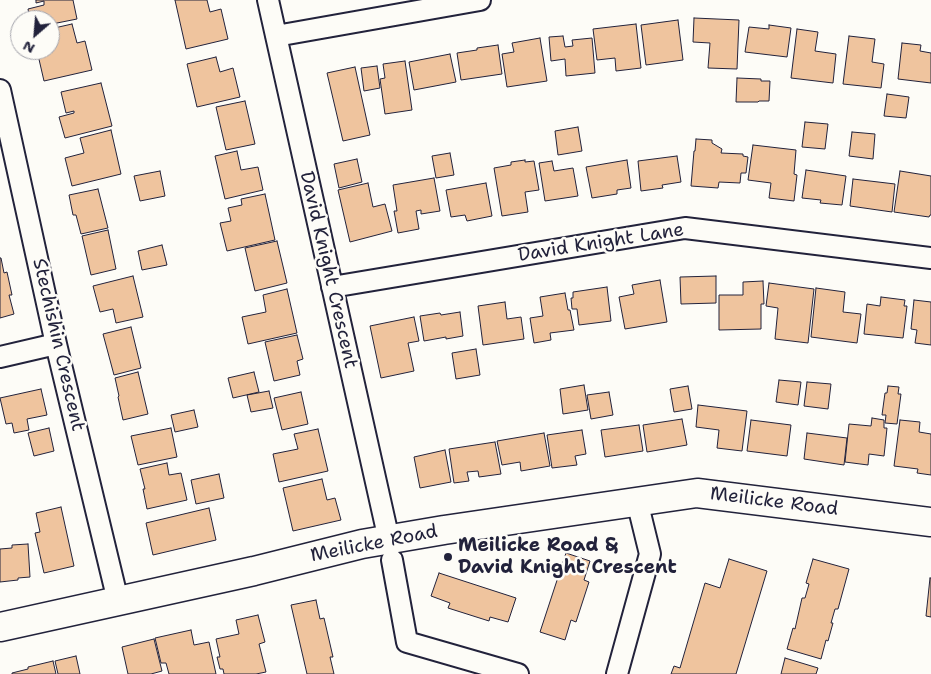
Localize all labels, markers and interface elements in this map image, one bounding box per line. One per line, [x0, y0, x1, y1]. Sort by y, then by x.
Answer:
north arrow [10, 10, 60, 60]
text: N [20, 37, 38, 58]
street label: David Knight Crescent [294, 169, 362, 371]
street label: David Knight Lane [516, 219, 686, 267]
street label: Stechishin Crescent [27, 256, 89, 434]
street label: Meilicke Road [709, 483, 839, 521]
street label: Meilicke Road [309, 521, 439, 567]
place label: Meilicke Road & David Knight Crescent [458, 535, 677, 579]
marker: Meilicke Road & David Knight Crescent [442, 551, 454, 563]

